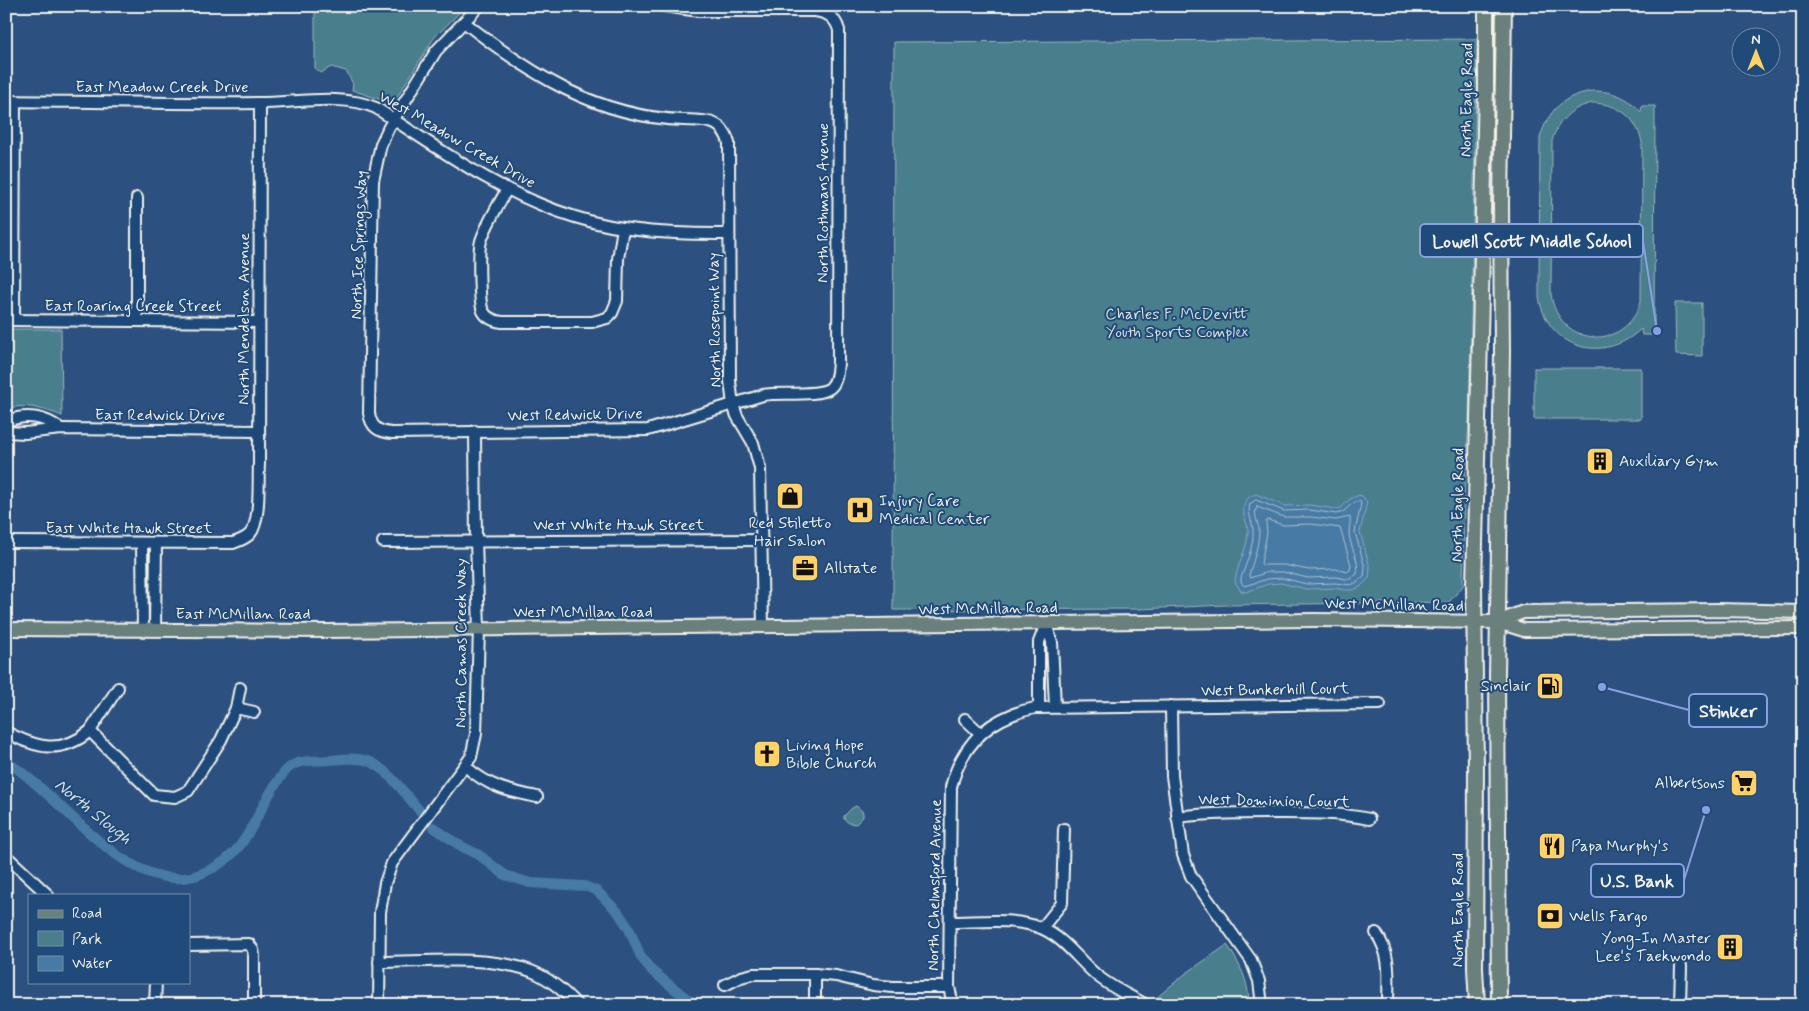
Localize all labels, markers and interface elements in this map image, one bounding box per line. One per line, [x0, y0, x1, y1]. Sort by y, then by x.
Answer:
north arrow [1732, 28, 1782, 78]
text: N [1751, 31, 1761, 49]
street label: North Eagle Road [1456, 43, 1478, 157]
street label: East Meadow Creek Drive [76, 77, 248, 98]
street label: West Meadow Creek Drive [375, 87, 539, 193]
street label: North Rothmans Avenue [813, 123, 834, 283]
street label: North Ice Springs Way [346, 170, 373, 320]
callout: Lowell Scott Middle School [1420, 224, 1643, 257]
text: Lowell Scott Middle School [1432, 230, 1632, 254]
street label: North Mendelson Avenue [234, 233, 255, 405]
street label: North Rosepoint Way [703, 252, 727, 388]
street label: East Roaring Creek Street [45, 296, 222, 317]
park label: Charles F. McDevitt Youth Sports Complex [1105, 304, 1249, 343]
street label: West Redwick Drive [507, 403, 643, 427]
street label: East Redwick Drive [95, 405, 225, 426]
building icon: Auxiliary Gym [1585, 446, 1615, 476]
street label: North Eagle Road [1447, 448, 1469, 562]
place label: Auxiliary Gym [1619, 451, 1719, 472]
shop icon: Red Stiletto Hair Salon [775, 481, 805, 511]
place label: Injury Care Medical Center [879, 491, 990, 530]
hospital icon: Injury Care Medical Center [845, 495, 875, 525]
place label: Red Stiletto Hair Salon [749, 513, 832, 552]
street label: West White Hawk Street [533, 515, 705, 536]
street label: East White Hawk Street [46, 518, 213, 539]
office icon: Allstate [790, 553, 820, 583]
street label: North Camas Creek Way [451, 558, 472, 728]
place label: Allstate [824, 558, 877, 579]
street label: West McMillan Road [1324, 593, 1464, 617]
street label: West McMillan Road [918, 597, 1058, 621]
street label: West McMillan Road [513, 602, 653, 623]
street label: East McMillan Road [175, 604, 311, 625]
fuel station icon: Sinclair [1535, 671, 1565, 701]
place label: Sinclair [1481, 676, 1531, 697]
street label: West Bunkerhill Court [1201, 678, 1350, 702]
callout: Stinker [1689, 694, 1767, 727]
text: Stinker [1699, 700, 1758, 724]
place label: Living Hope Bible Church [786, 735, 877, 774]
church icon: Living Hope Bible Church [752, 739, 782, 769]
supermarket icon: Albertsons [1729, 768, 1759, 798]
water label: North Slough [48, 773, 137, 852]
place label: Albertsons [1654, 773, 1725, 794]
street label: West Dominion Court [1198, 789, 1351, 813]
street label: North Chelmsford Avenue [923, 799, 949, 971]
restaurant icon: Papa Murphy's [1537, 831, 1567, 861]
place label: Papa Murphy's [1571, 836, 1668, 857]
street label: North Eagle Road [1448, 853, 1469, 967]
callout: U.S. Bank [1591, 864, 1684, 897]
text: U.S. Bank [1600, 870, 1674, 894]
legend [28, 894, 190, 984]
bank icon: Wells Fargo [1535, 901, 1565, 931]
text: Road [72, 904, 102, 924]
place label: Wells Fargo [1569, 906, 1647, 927]
place label: Yong-In Master Lee's Taekwondo [1596, 928, 1711, 967]
text: Park [72, 930, 102, 950]
building icon: Yong-In Master Lee's Taekwondo [1715, 932, 1745, 962]
text: Water [72, 954, 112, 974]

